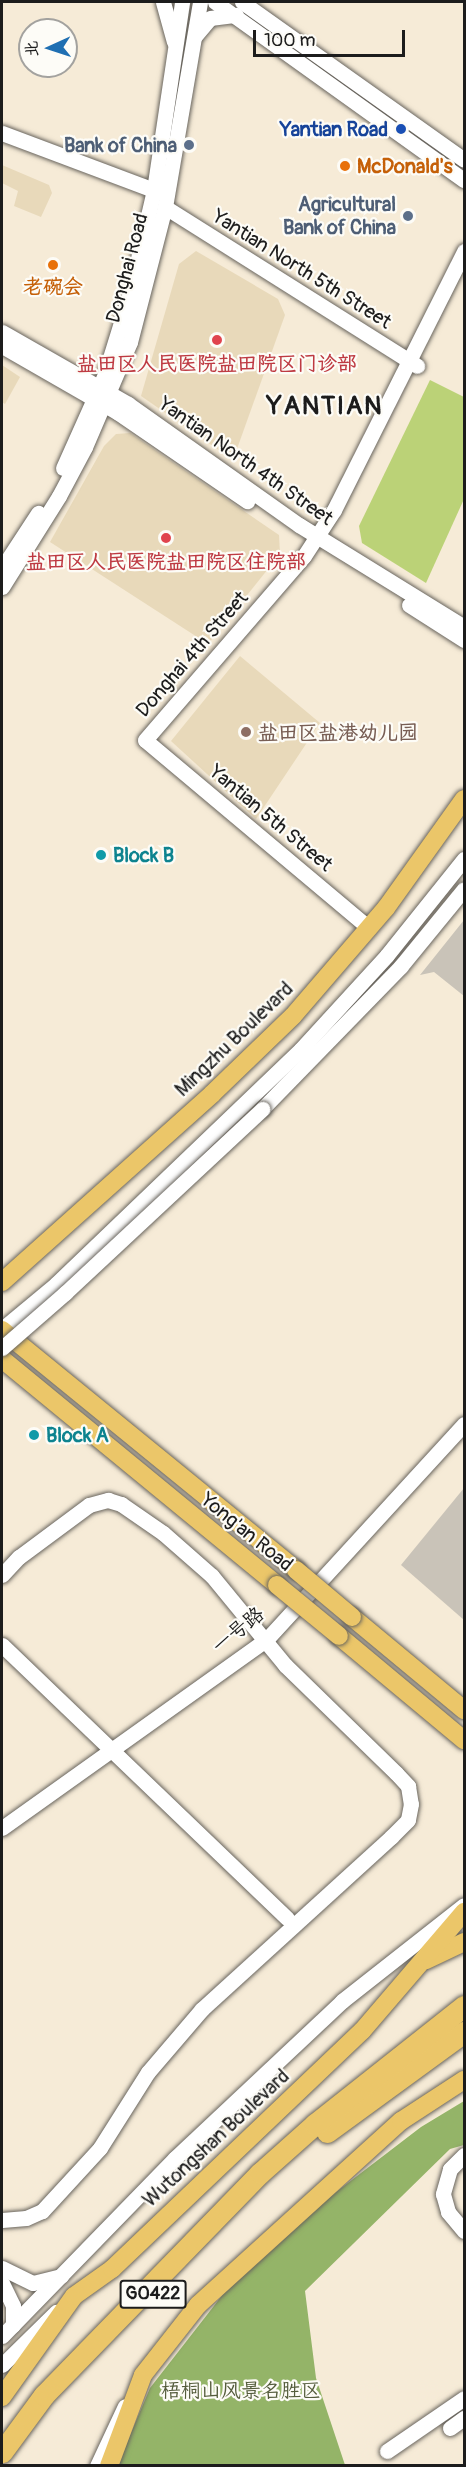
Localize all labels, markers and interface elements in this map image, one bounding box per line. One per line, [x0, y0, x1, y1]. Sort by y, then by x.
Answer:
north arrow [18, 18, 78, 78]
scale bar [256, 18, 408, 56]
text: 100 m [264, 29, 316, 52]
text: 北 [22, 40, 42, 57]
place label: Yantian Road [280, 117, 388, 141]
marker: Yantian Road [392, 120, 410, 138]
place label: Bank of China [64, 133, 177, 157]
marker: Bank of China [182, 138, 196, 152]
place label: McDonald's [357, 154, 453, 178]
marker: McDonald's [338, 159, 352, 173]
place label: Agricultural Bank of China [283, 192, 396, 239]
street label: Yantian North 5th Street [208, 204, 396, 334]
marker: Agricultural Bank of China [401, 209, 415, 223]
street label: Donghai Road [101, 210, 153, 326]
marker: 老碗会 [46, 258, 60, 272]
place label: 老碗会 [23, 274, 83, 298]
marker: 盐田区人民医院盐田院区门诊部 [208, 331, 226, 349]
place label: 盐田区人民医院盐田院区门诊部 [77, 351, 357, 375]
district label: YANTIAN [267, 391, 383, 423]
street label: Yantian North 4th Street [154, 392, 338, 530]
marker: 盐田区人民医院盐田院区住院部 [157, 529, 175, 547]
place label: 盐田区人民医院盐田院区住院部 [26, 549, 306, 573]
street label: Donghai 4th Street [131, 586, 253, 722]
place label: 盐田区盐港幼儿园 [258, 720, 418, 744]
marker: 盐田区盐港幼儿园 [239, 725, 253, 739]
street label: Yantian 5th Street [205, 759, 337, 877]
place label: Block B [113, 843, 174, 867]
marker: Block B [94, 848, 108, 862]
street label: Mingzhu Boulevard [170, 977, 298, 1101]
place label: Block A [46, 1423, 109, 1447]
marker: Block A [27, 1428, 41, 1442]
street label: Yong'an Road [196, 1488, 298, 1576]
street label: 一号路 [207, 1602, 269, 1658]
street label: Wutongshan Boulevard [138, 2064, 294, 2212]
road number: G0422 [118, 2279, 188, 2309]
park label: 梧桐山风景名胜区 [161, 2378, 321, 2402]

